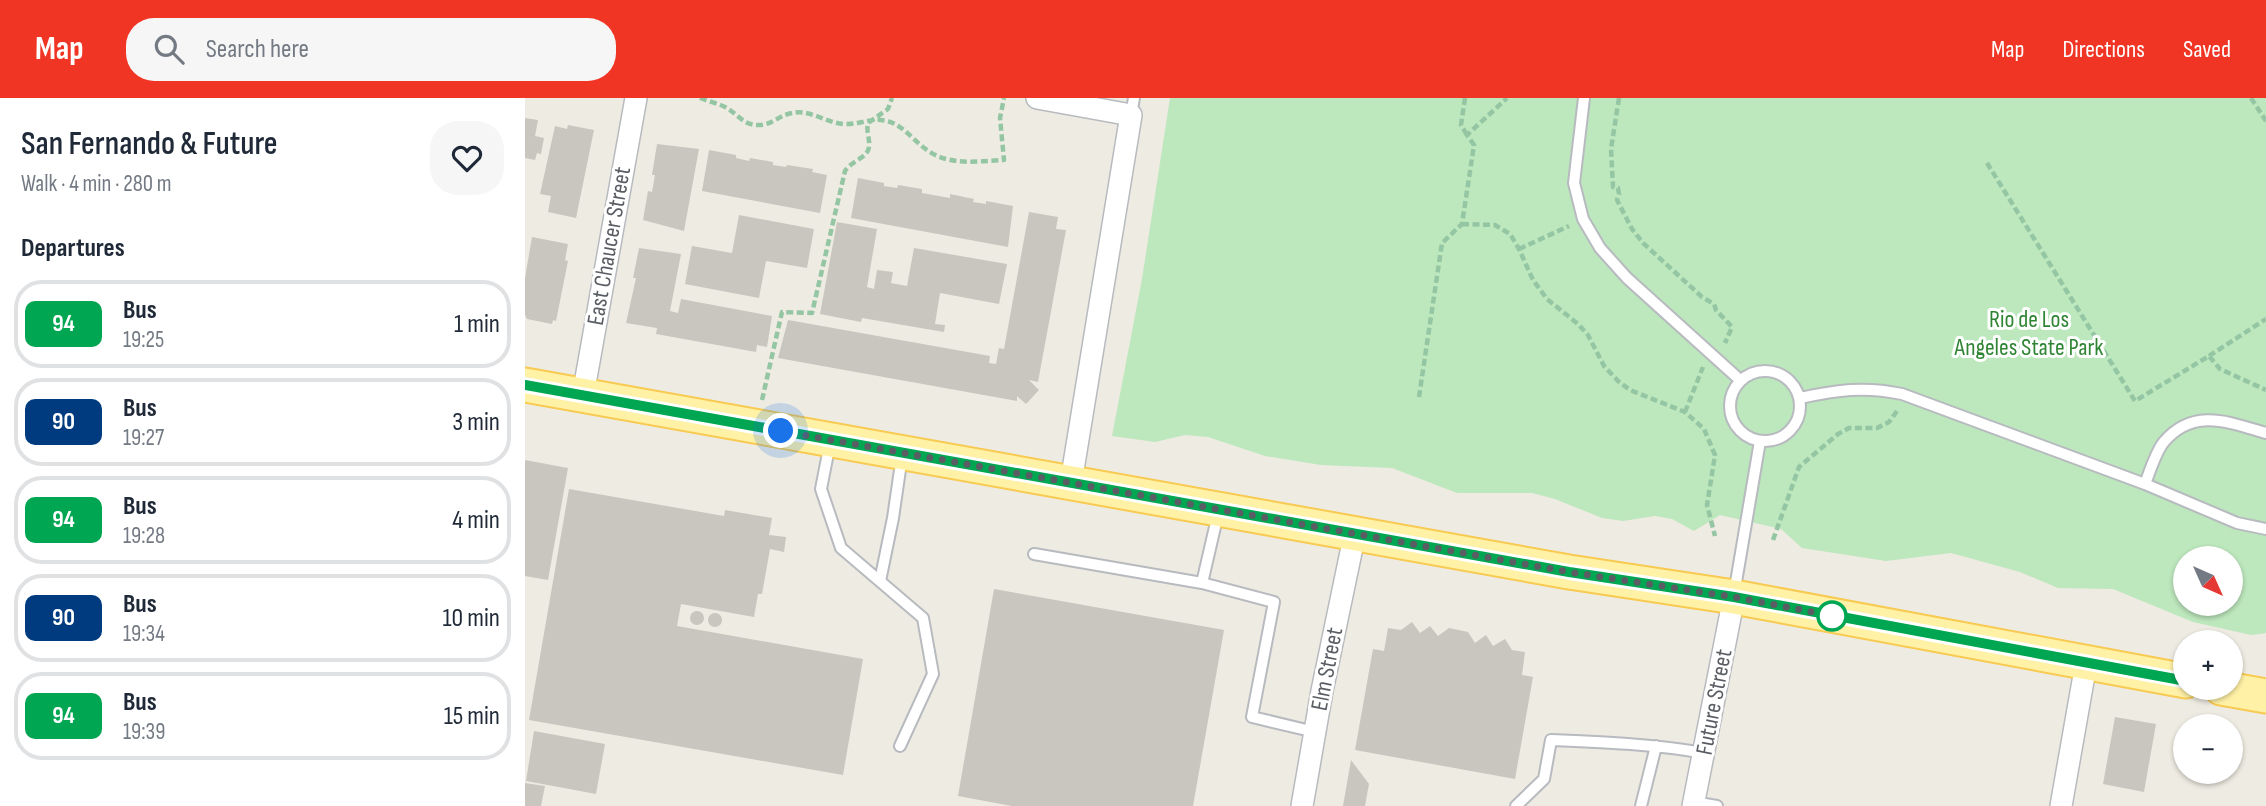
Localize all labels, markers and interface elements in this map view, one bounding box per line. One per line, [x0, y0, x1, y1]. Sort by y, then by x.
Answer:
search box [126, 18, 616, 81]
text: Map [35, 29, 84, 69]
icon: search [150, 30, 188, 68]
text: Search here [206, 34, 309, 65]
text: Map [1991, 35, 2024, 64]
text: Directions [2062, 35, 2145, 64]
text: Saved [2183, 35, 2231, 64]
button: heart [430, 121, 504, 195]
text: San Fernando & Future [21, 124, 278, 164]
street label: East Chaucer Street [581, 165, 637, 327]
text: Walk · 4 min · 280 m [21, 170, 171, 198]
text: Departures [21, 233, 125, 264]
text: Bus [123, 295, 157, 326]
park label: Rio de Los Angeles State Park [1953, 305, 2104, 362]
text: 94 [52, 309, 75, 338]
text: 1 min [454, 309, 500, 340]
text: 19:25 [123, 326, 164, 354]
text: Bus [123, 393, 157, 424]
text: 90 [52, 407, 75, 436]
text: 3 min [452, 407, 500, 438]
your location [763, 413, 798, 448]
text: 19:27 [123, 424, 164, 452]
text: Bus [123, 491, 157, 522]
text: 94 [52, 505, 75, 534]
text: 4 min [452, 505, 500, 536]
text: 19:28 [123, 522, 165, 550]
north arrow [2173, 546, 2243, 616]
map controls [2173, 546, 2243, 784]
text: Bus [123, 589, 157, 620]
unlabelled marker [1817, 601, 1847, 631]
text: 90 [52, 603, 75, 632]
text: 10 min [443, 603, 500, 634]
text: 19:34 [123, 620, 165, 648]
street label: Elm Street [1305, 625, 1349, 713]
button: + [2173, 630, 2243, 700]
street label: Future Street [1690, 647, 1738, 757]
text: Bus [123, 687, 157, 718]
text: 94 [52, 701, 75, 730]
text: 15 min [444, 701, 500, 732]
button: − [2173, 714, 2243, 784]
text: 19:39 [123, 718, 165, 746]

